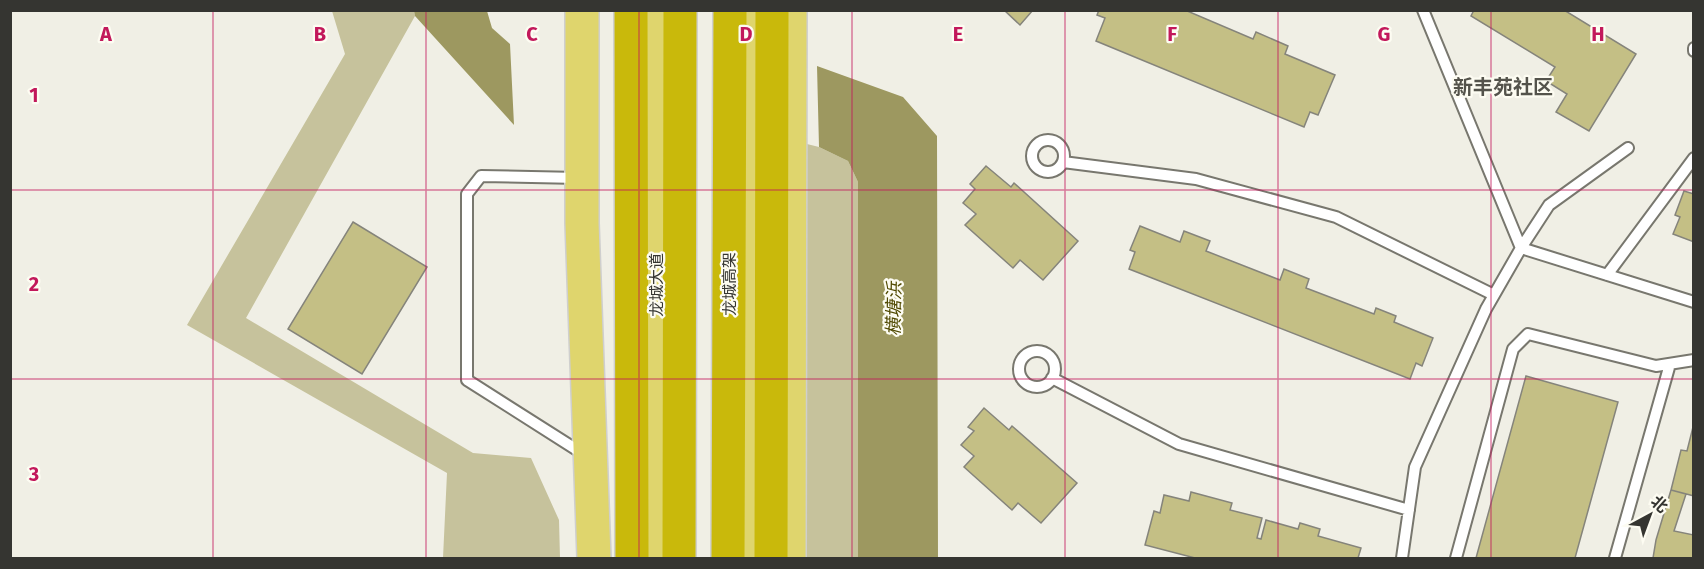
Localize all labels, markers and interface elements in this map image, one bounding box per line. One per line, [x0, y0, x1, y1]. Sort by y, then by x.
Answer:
text: A [99, 22, 113, 46]
text: B [314, 22, 326, 46]
text: C [526, 22, 538, 46]
text: D [739, 22, 753, 46]
text: E [953, 22, 963, 46]
text: F [1167, 22, 1177, 46]
text: G [1378, 22, 1390, 46]
text: H [1591, 22, 1605, 46]
district label: 新丰苑社区 [1453, 75, 1553, 99]
text: 1 [29, 83, 39, 107]
street label: 龙城高架 [720, 252, 739, 316]
street label: 龙城大道 [647, 253, 666, 317]
text: 2 [29, 272, 39, 296]
water label: 横塘浜 [883, 280, 906, 336]
text: 3 [28, 462, 39, 486]
north arrow [1620, 485, 1680, 545]
text: 北 [1647, 492, 1672, 516]

